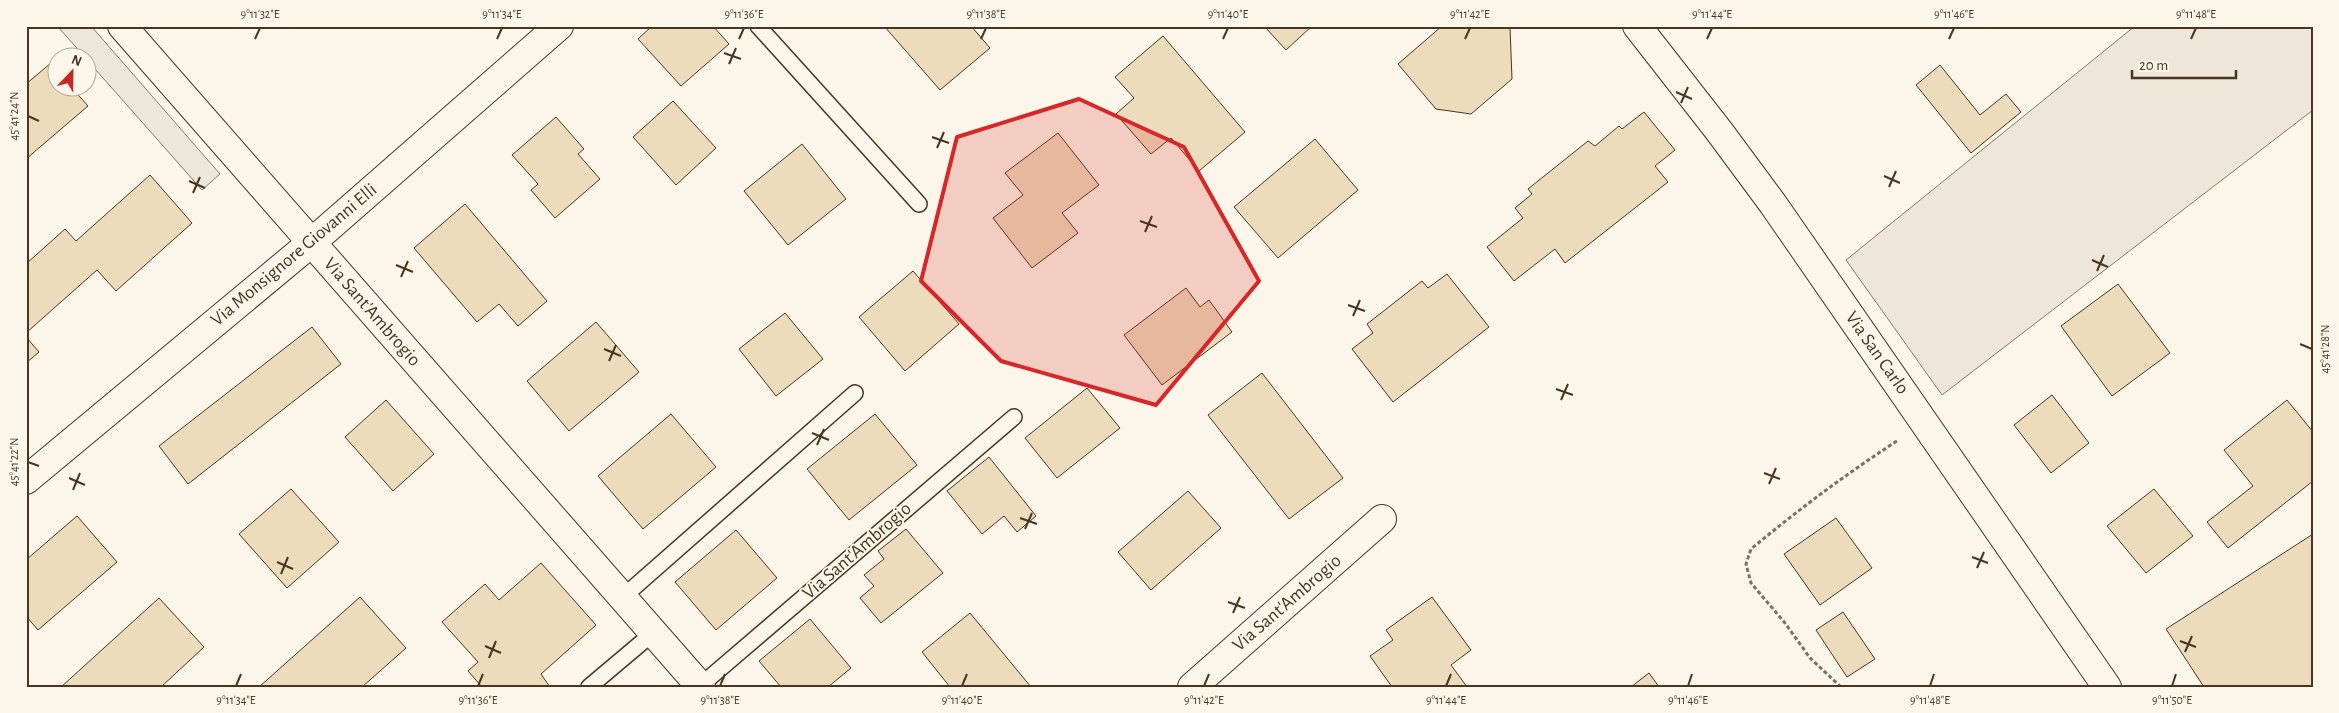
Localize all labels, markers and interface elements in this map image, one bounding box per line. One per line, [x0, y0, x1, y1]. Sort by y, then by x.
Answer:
text: 9°11'32"E [241, 8, 280, 20]
text: 9°11'34"E [482, 8, 522, 20]
text: 9°11'36"E [724, 8, 764, 20]
text: 9°11'38"E [966, 8, 1006, 20]
text: 9°11'40"E [1208, 8, 1249, 20]
text: 9°11'42"E [1450, 8, 1490, 20]
text: 9°11'44"E [1692, 8, 1732, 20]
text: 9°11'46"E [1934, 8, 1974, 20]
text: 9°11'48"E [2176, 8, 2216, 20]
north arrow [48, 48, 98, 98]
scale bar [2132, 48, 2235, 80]
text: N [69, 53, 84, 69]
text: 20 m [2139, 58, 2168, 73]
text: 45°41'24"N [8, 92, 20, 140]
street label: Via Monsignore Giovanni Elli [207, 180, 381, 330]
street label: Via Sant'Ambrogio [320, 254, 424, 370]
street label: Via San Carlo [1842, 308, 1912, 398]
text: 45°41'28"N [2319, 325, 2331, 373]
text: 45°41'22"N [8, 438, 20, 486]
street label: Via Sant'Ambrogio [799, 499, 915, 603]
street label: Via Sant'Ambrogio [1229, 551, 1345, 655]
text: 9°11'34"E [216, 694, 256, 706]
text: 9°11'36"E [458, 694, 498, 706]
text: 9°11'38"E [700, 694, 740, 706]
text: 9°11'40"E [942, 694, 983, 706]
text: 9°11'42"E [1184, 694, 1224, 706]
text: 9°11'44"E [1426, 694, 1466, 706]
text: 9°11'46"E [1668, 694, 1708, 706]
text: 9°11'48"E [1910, 694, 1950, 706]
text: 9°11'50"E [2152, 694, 2192, 706]

